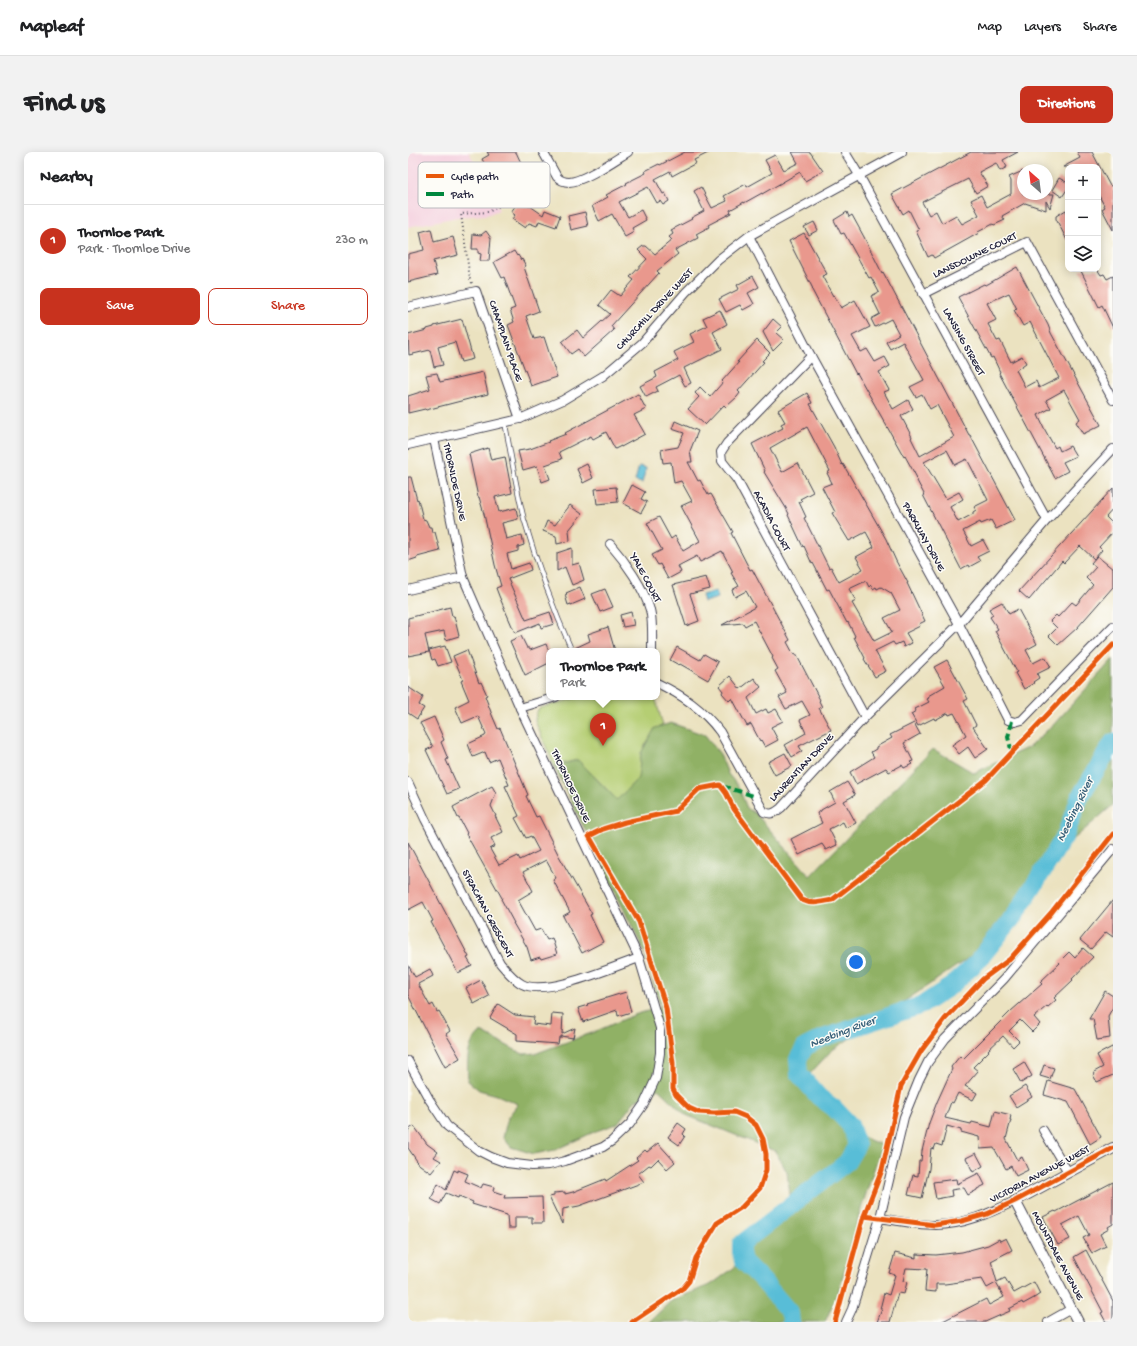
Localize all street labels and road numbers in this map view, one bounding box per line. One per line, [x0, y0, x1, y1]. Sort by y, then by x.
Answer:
street label: LANSDOWNE COURT [931, 230, 1019, 281]
street label: CHURCHILL DRIVE WEST [614, 266, 696, 353]
street label: CHAMPLAIN PLACE [486, 299, 525, 384]
street label: LANSING STREET [940, 306, 987, 378]
street label: THORNLOE DRIVE [440, 441, 468, 523]
street label: ACADIA COURT [750, 489, 792, 554]
street label: PARKWAY DRIVE [899, 500, 947, 574]
street label: YALE COURT [627, 550, 663, 605]
street label: LAURENTIAN DRIVE [767, 731, 837, 804]
street label: THORNLOE DRIVE [547, 747, 593, 825]
street label: STRACHAN CRESCENT [459, 868, 516, 961]
street label: VICTORIA AVENUE WEST [987, 1143, 1093, 1207]
street label: MOUNTDALE AVENUE [1028, 1209, 1086, 1304]

